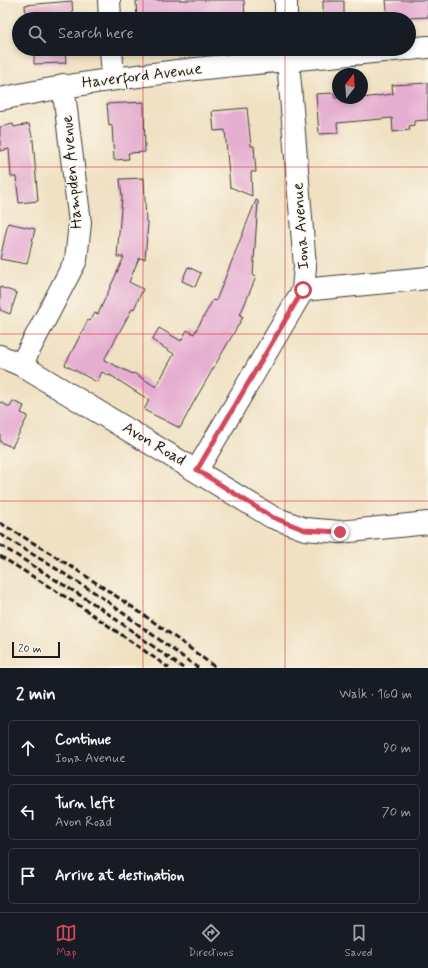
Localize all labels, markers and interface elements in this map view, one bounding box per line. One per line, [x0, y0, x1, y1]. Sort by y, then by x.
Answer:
search box [12, 12, 416, 56]
icon: search [26, 23, 48, 45]
text: Search here [58, 24, 134, 44]
street label: Haverford Avenue [81, 58, 204, 96]
north arrow [332, 68, 368, 104]
street label: Hampden Avenue [57, 114, 87, 230]
street label: Iona Avenue [287, 182, 315, 270]
route start [294, 281, 312, 299]
street label: Avon Road [119, 417, 189, 471]
route end [331, 523, 349, 541]
scale bar [12, 640, 60, 659]
text: 20 m [18, 642, 41, 656]
text: 2 min [16, 683, 56, 705]
text: Walk · 160 m [339, 686, 412, 703]
text: Continue [55, 730, 111, 750]
icon: ahead [17, 737, 39, 759]
text: 90 m [383, 740, 411, 757]
text: Iona Avenue [55, 750, 126, 767]
text: Turn left [55, 794, 115, 814]
icon: left [17, 801, 39, 823]
text: 70 m [382, 804, 411, 821]
text: Avon Road [55, 814, 112, 831]
icon: arrive [17, 865, 39, 887]
text: Arrive at destination [55, 866, 184, 886]
tab: Map [55, 922, 77, 960]
tab: Directions [188, 922, 234, 960]
tab: Saved [345, 922, 372, 960]

